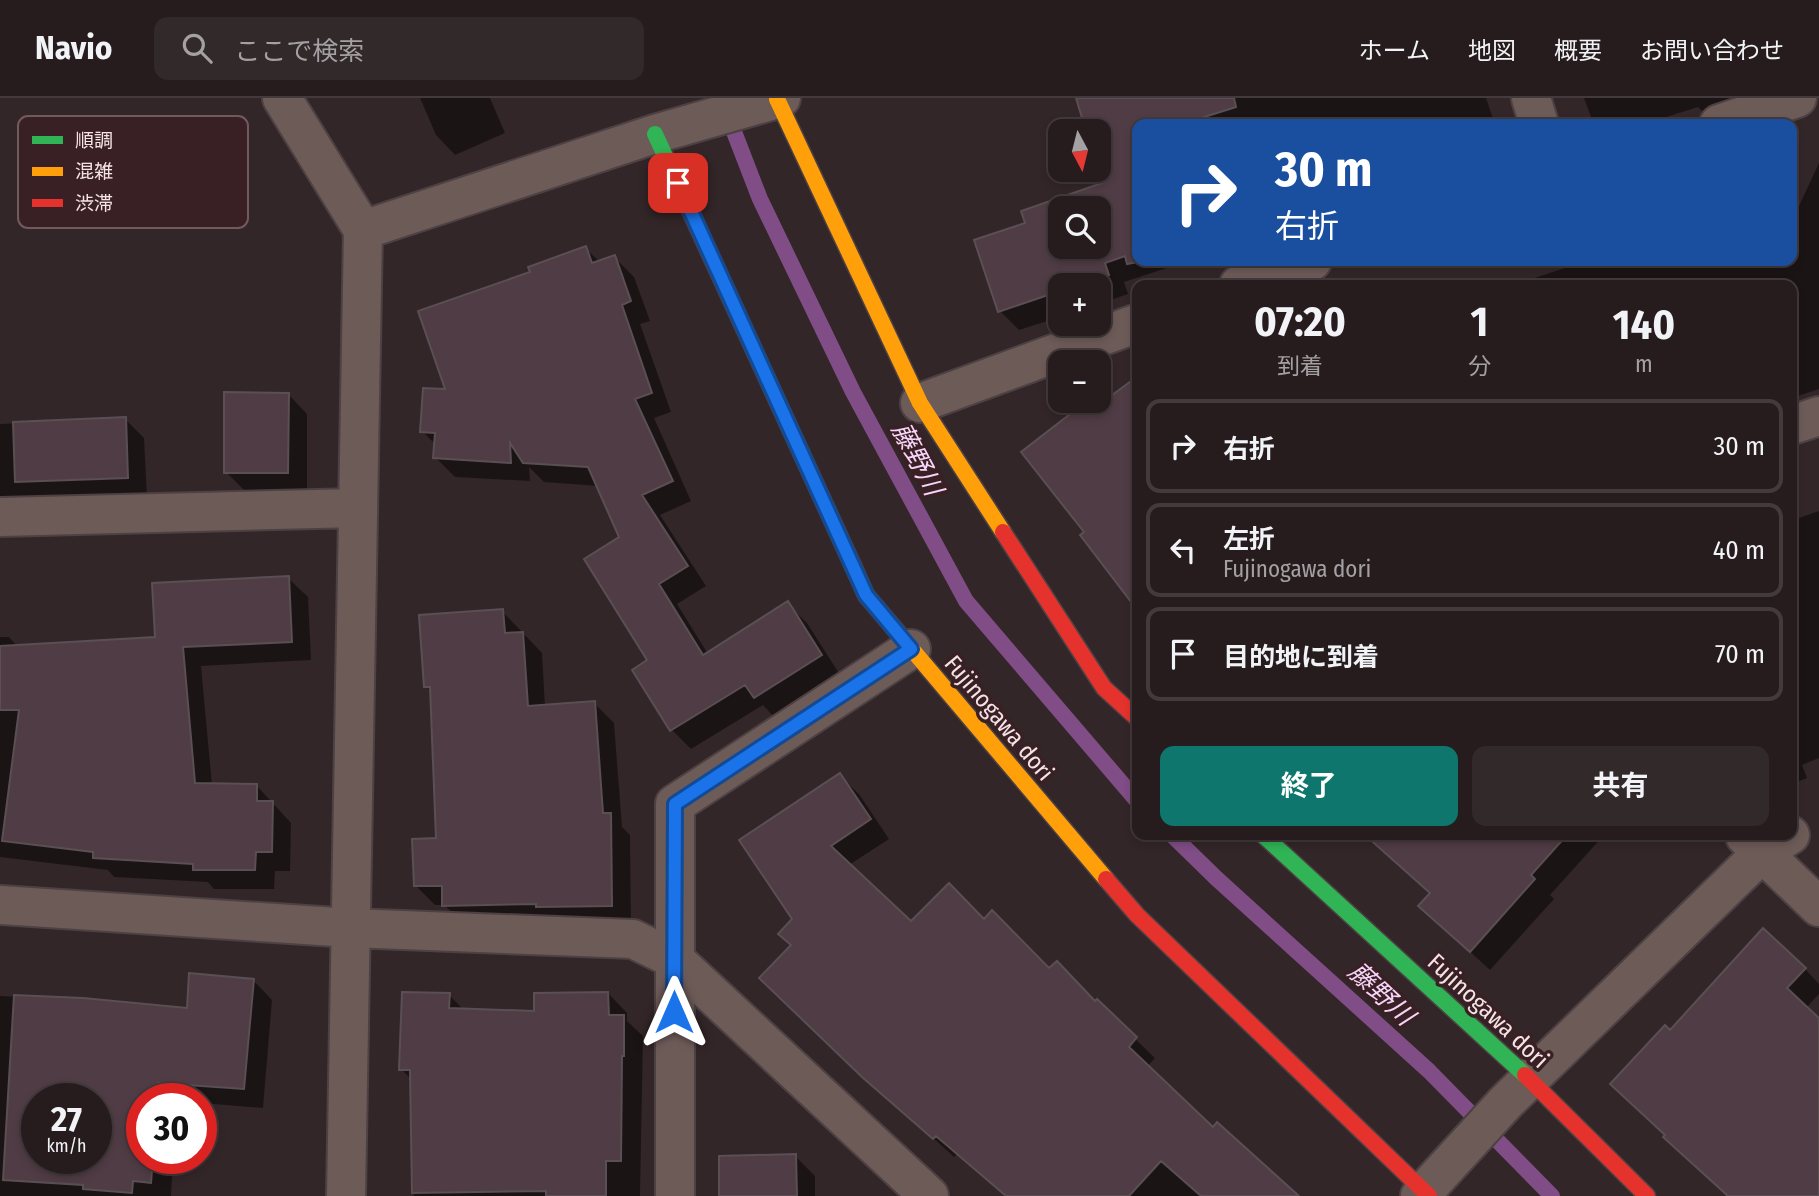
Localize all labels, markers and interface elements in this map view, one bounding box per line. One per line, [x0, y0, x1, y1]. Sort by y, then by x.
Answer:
search box [154, 17, 644, 80]
text: Navio [35, 28, 112, 68]
icon: search [178, 29, 216, 67]
text: ここで検索 [234, 36, 364, 67]
text: ホーム [1359, 37, 1430, 65]
text: 地図 [1468, 37, 1516, 65]
text: 概要 [1554, 37, 1602, 65]
text: お問い合わせ [1640, 37, 1784, 65]
legend [18, 116, 248, 228]
north arrow [1048, 119, 1111, 182]
map controls [1048, 119, 1111, 413]
text: 順調 [75, 129, 113, 152]
text: 30 m [1275, 140, 1373, 199]
icon: right [1160, 147, 1251, 238]
pin [648, 153, 708, 213]
text: 混雑 [75, 160, 113, 183]
icon: arrive [659, 164, 697, 202]
text: 渋滞 [75, 192, 113, 215]
button: search [1048, 196, 1111, 259]
text: 右折 [1275, 207, 1339, 245]
button: + [1048, 273, 1111, 336]
text: 07:20 [1254, 297, 1346, 347]
text: 1 [1471, 297, 1488, 347]
text: 140 [1613, 300, 1675, 350]
button: − [1048, 350, 1111, 413]
text: m [1635, 350, 1653, 378]
text: 到着 [1277, 352, 1323, 380]
text: 分 [1468, 352, 1491, 380]
water label: 藤野川 [885, 417, 950, 503]
icon: right [1164, 427, 1202, 465]
text: 30 m [1714, 431, 1765, 462]
text: 右折 [1223, 434, 1275, 465]
text: 左折 [1223, 524, 1275, 555]
icon: left [1164, 531, 1202, 569]
text: 40 m [1713, 535, 1765, 566]
text: Fujinogawa dori [1223, 555, 1371, 583]
icon: arrive [1164, 635, 1202, 673]
text: 70 m [1715, 639, 1765, 670]
text: 目的地に到着 [1223, 642, 1379, 673]
street label: Fujinogawa dori [939, 650, 1059, 786]
button: 終了 [1160, 746, 1458, 826]
button: 共有 [1472, 746, 1769, 826]
street label: Fujinogawa dori [1422, 948, 1554, 1074]
water label: 藤野川 [1342, 956, 1422, 1034]
position arrow [637, 975, 711, 1049]
speed limit sign: 30 [126, 1083, 217, 1174]
text: 27 [51, 1098, 82, 1140]
text: km/h [46, 1135, 87, 1157]

